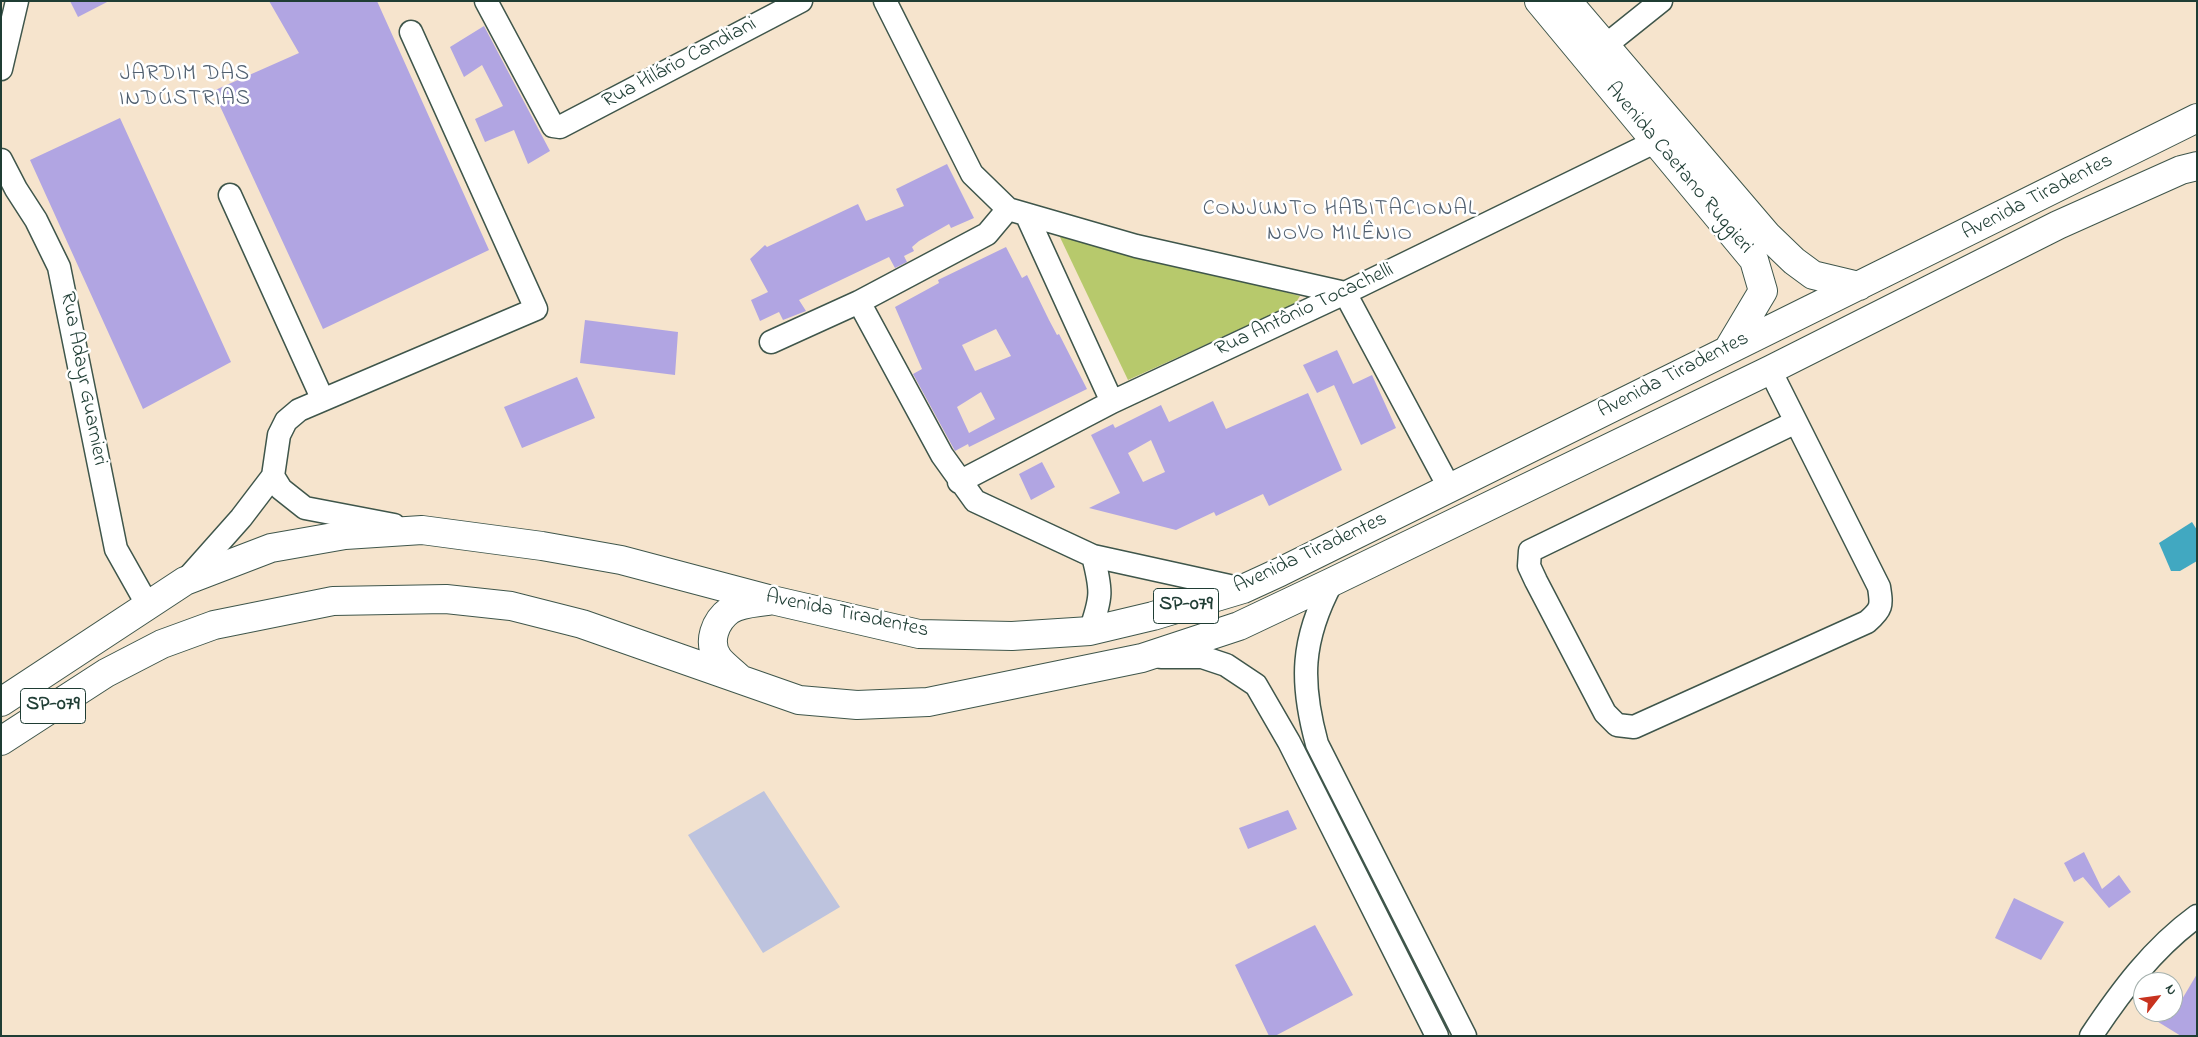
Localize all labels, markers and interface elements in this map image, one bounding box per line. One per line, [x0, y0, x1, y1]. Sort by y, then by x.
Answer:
street label: Rua Hilário Candiani [599, 13, 761, 115]
district label: JARDIM DAS INDÚSTRIAS [118, 62, 252, 114]
street label: Avenida Caetano Ruggieri [1599, 78, 1757, 260]
street label: Avenida Tiradentes [1958, 149, 2118, 247]
district label: CONJUNTO HABITACIONAL NOVO MILÊNIO [1200, 197, 1480, 248]
street label: Rua Antônio Tocachelli [1212, 259, 1398, 363]
street label: Rua Adayr Guarnieri [53, 290, 111, 468]
street label: Avenida Tiradentes [1594, 327, 1754, 425]
street label: Avenida Tiradentes [1230, 508, 1392, 600]
street label: Avenida Tiradentes [763, 585, 931, 645]
road number: SP-079 [1154, 588, 1218, 624]
road number: SP-079 [20, 688, 86, 724]
north arrow [2133, 972, 2183, 1022]
text: N [2159, 980, 2182, 999]

